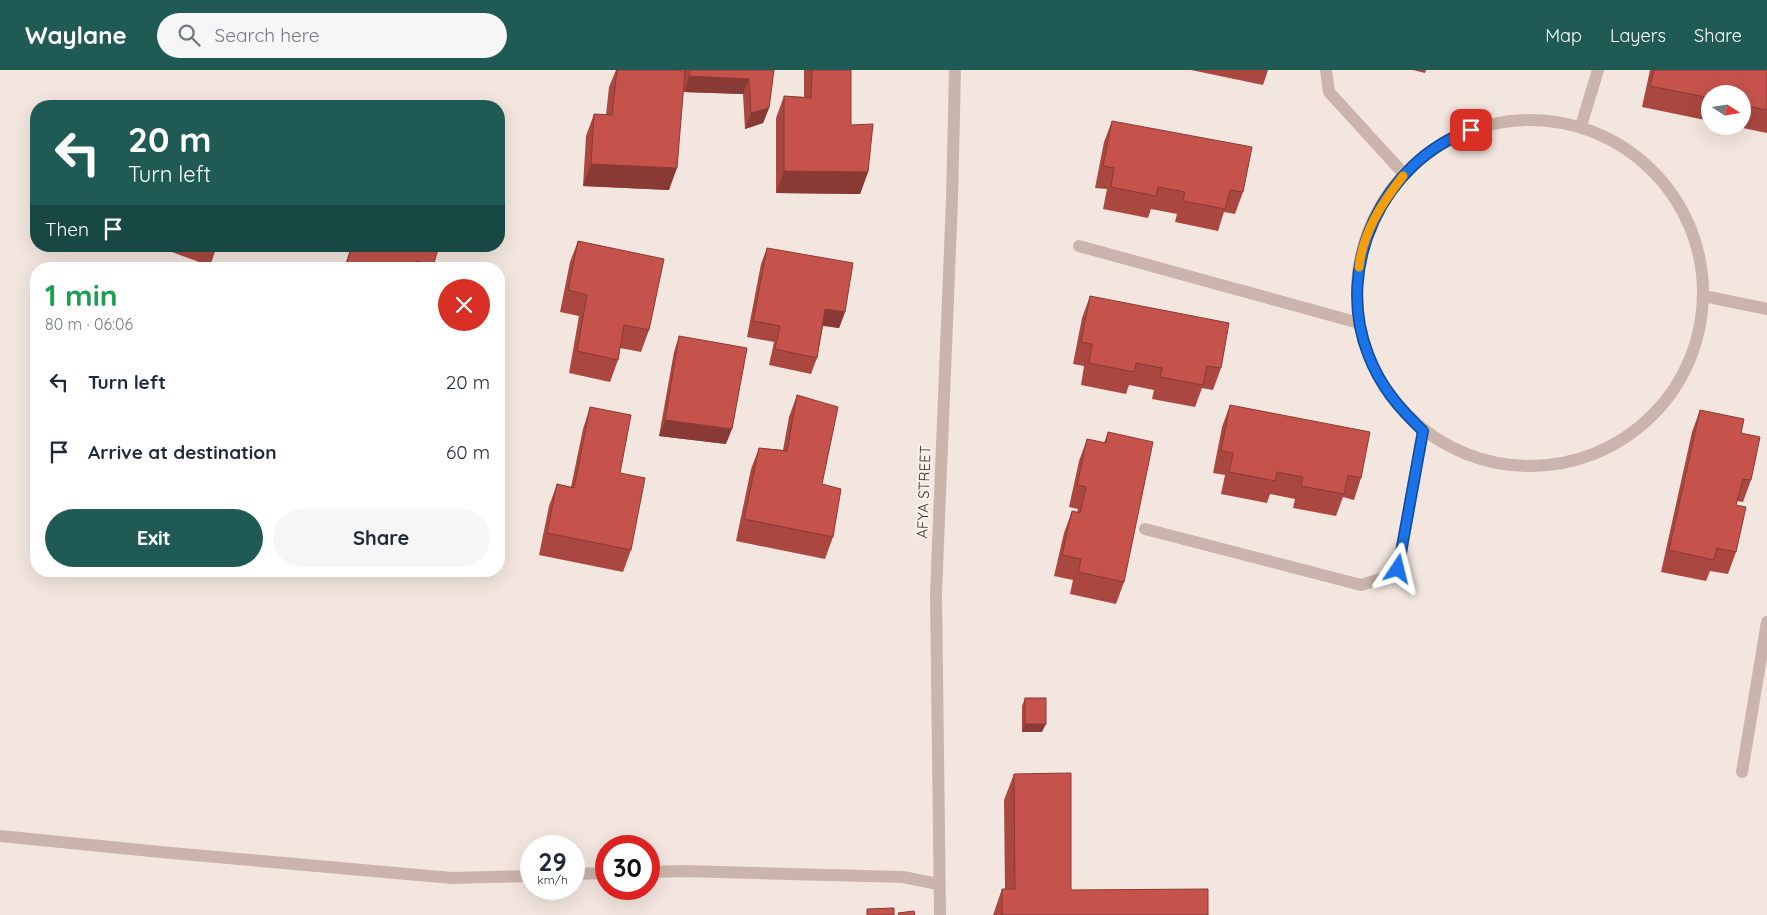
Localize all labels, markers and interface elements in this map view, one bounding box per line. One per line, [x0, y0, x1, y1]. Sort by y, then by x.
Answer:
search box [157, 13, 507, 58]
text: Waylane [25, 20, 127, 50]
icon: search [175, 21, 203, 49]
text: Search here [215, 23, 319, 47]
text: Map [1545, 24, 1582, 47]
text: Layers [1610, 24, 1666, 47]
text: Share [1694, 24, 1742, 47]
north arrow [1701, 85, 1751, 135]
map controls [1701, 85, 1751, 135]
pin [1450, 109, 1492, 151]
icon: arrive [1457, 116, 1485, 144]
text: 20 m [128, 117, 211, 161]
icon: left [45, 120, 110, 185]
text: Turn left [128, 160, 211, 188]
icon: arrive [99, 215, 127, 243]
text: Then [45, 217, 89, 241]
text: 1 min [45, 276, 118, 314]
button: close [438, 279, 490, 331]
text: 80 m · 06:06 [45, 314, 133, 334]
icon: left [45, 368, 73, 396]
text: Turn left [88, 370, 166, 394]
text: 20 m [446, 370, 490, 394]
icon: arrive [45, 438, 73, 466]
text: Arrive at destination [88, 440, 277, 464]
text: 60 m [446, 440, 490, 464]
street label: AFYA STREET [912, 445, 935, 539]
button: Exit [45, 509, 263, 567]
button: Share [273, 509, 490, 567]
position arrow [1371, 542, 1423, 594]
speed limit sign: 30 [595, 835, 660, 900]
text: 29 [538, 846, 567, 877]
text: km/h [537, 872, 568, 887]

